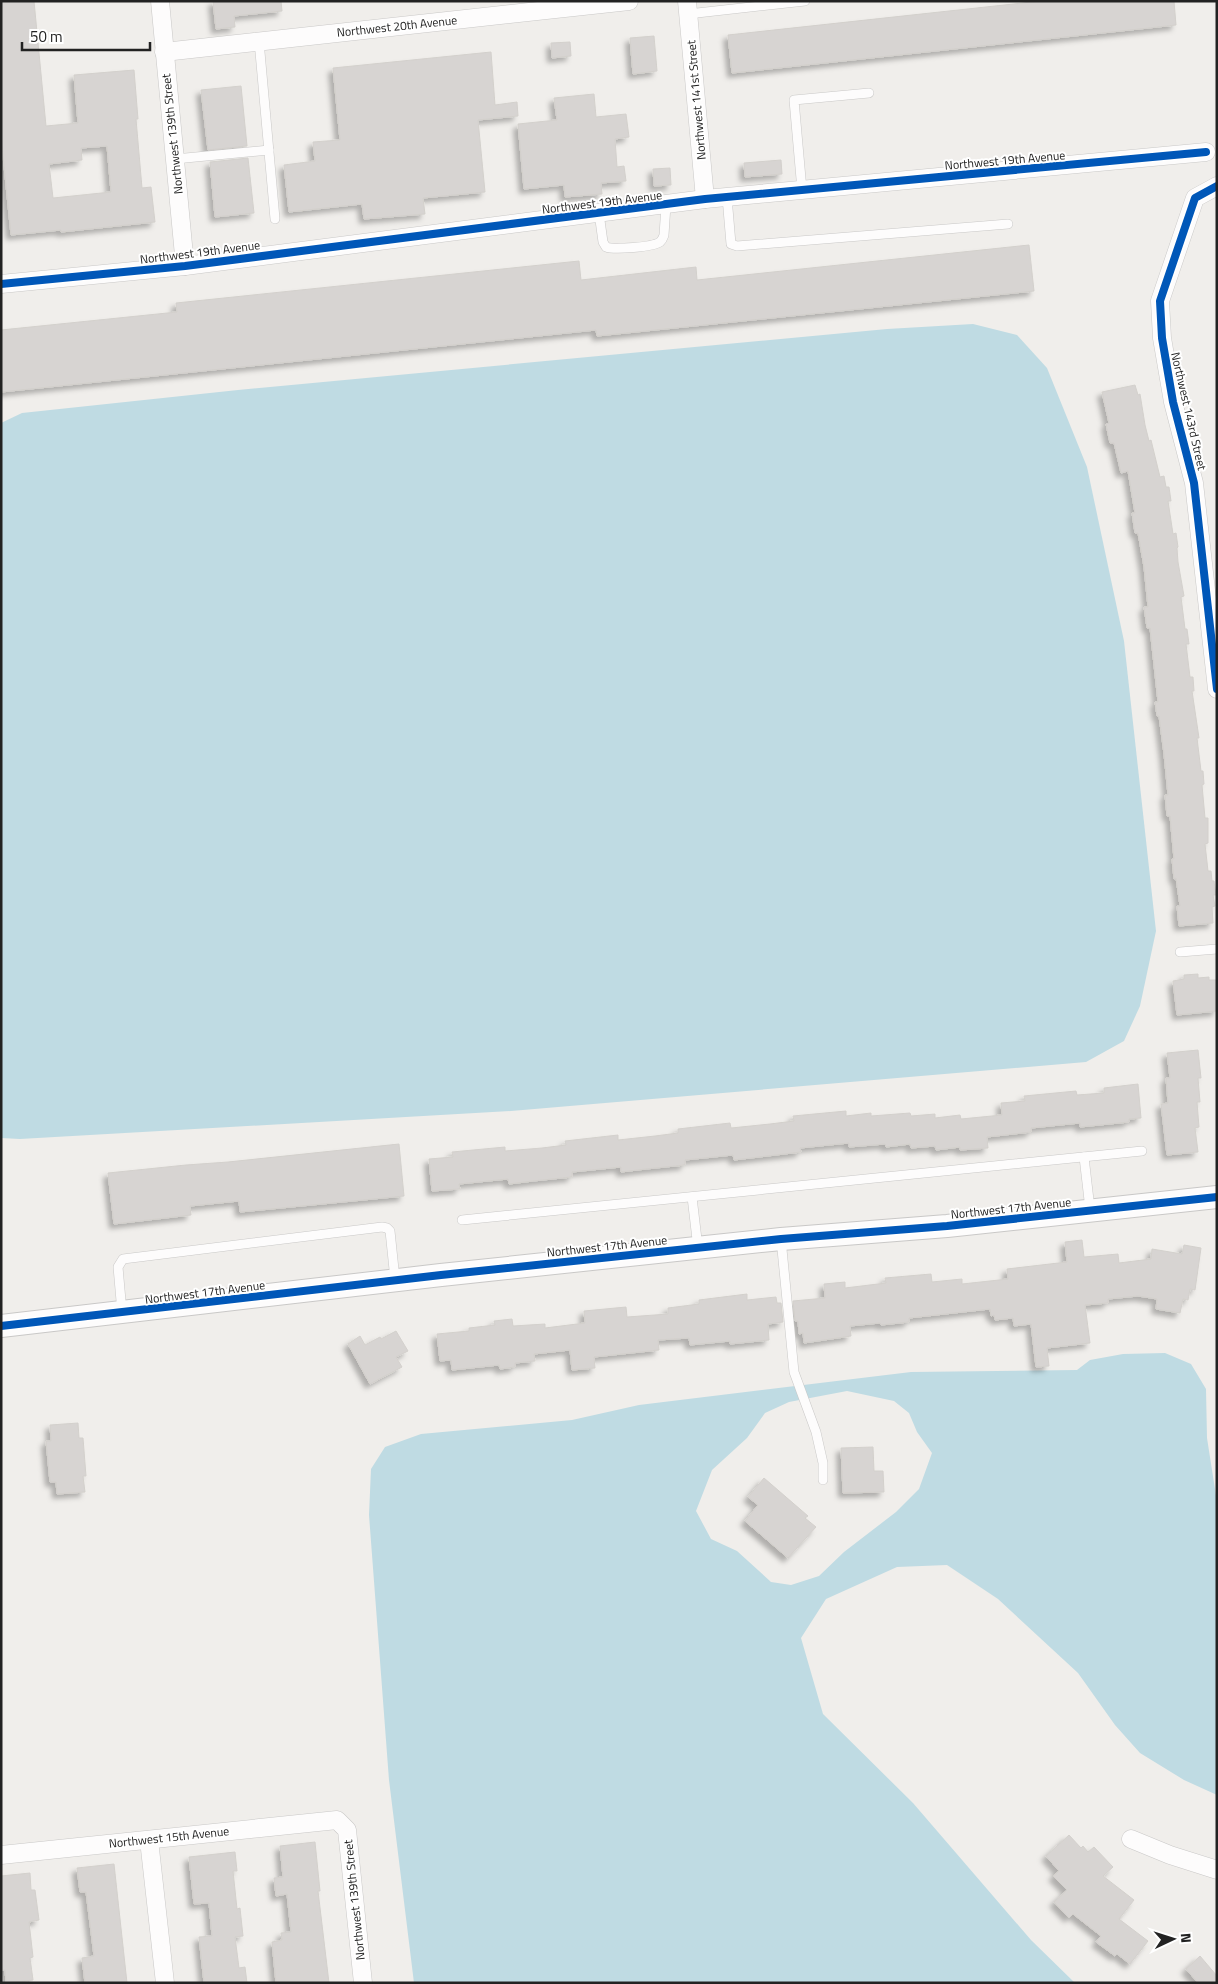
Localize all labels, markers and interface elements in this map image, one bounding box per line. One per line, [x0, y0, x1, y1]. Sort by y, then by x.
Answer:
street label: Northwest 20th Avenue [336, 10, 458, 42]
scale bar [22, 20, 150, 52]
text: 50 m [30, 25, 63, 48]
street label: Northwest 141st Street [681, 38, 711, 161]
street label: Northwest 139th Street [156, 72, 188, 195]
street label: Northwest 19th Avenue [944, 145, 1066, 175]
street label: Northwest 19th Avenue [541, 185, 663, 219]
street label: Northwest 19th Avenue [139, 235, 261, 269]
street label: Northwest 143rd Street [1166, 350, 1212, 473]
street label: Northwest 17th Avenue [950, 1192, 1072, 1224]
street label: Northwest 17th Avenue [546, 1230, 668, 1262]
street label: Northwest 17th Avenue [144, 1275, 266, 1309]
street label: Northwest 15th Avenue [108, 1821, 230, 1853]
street label: Northwest 139th Street [338, 1838, 370, 1961]
north arrow [1148, 1914, 1198, 1964]
text: N [1176, 1932, 1197, 1944]

